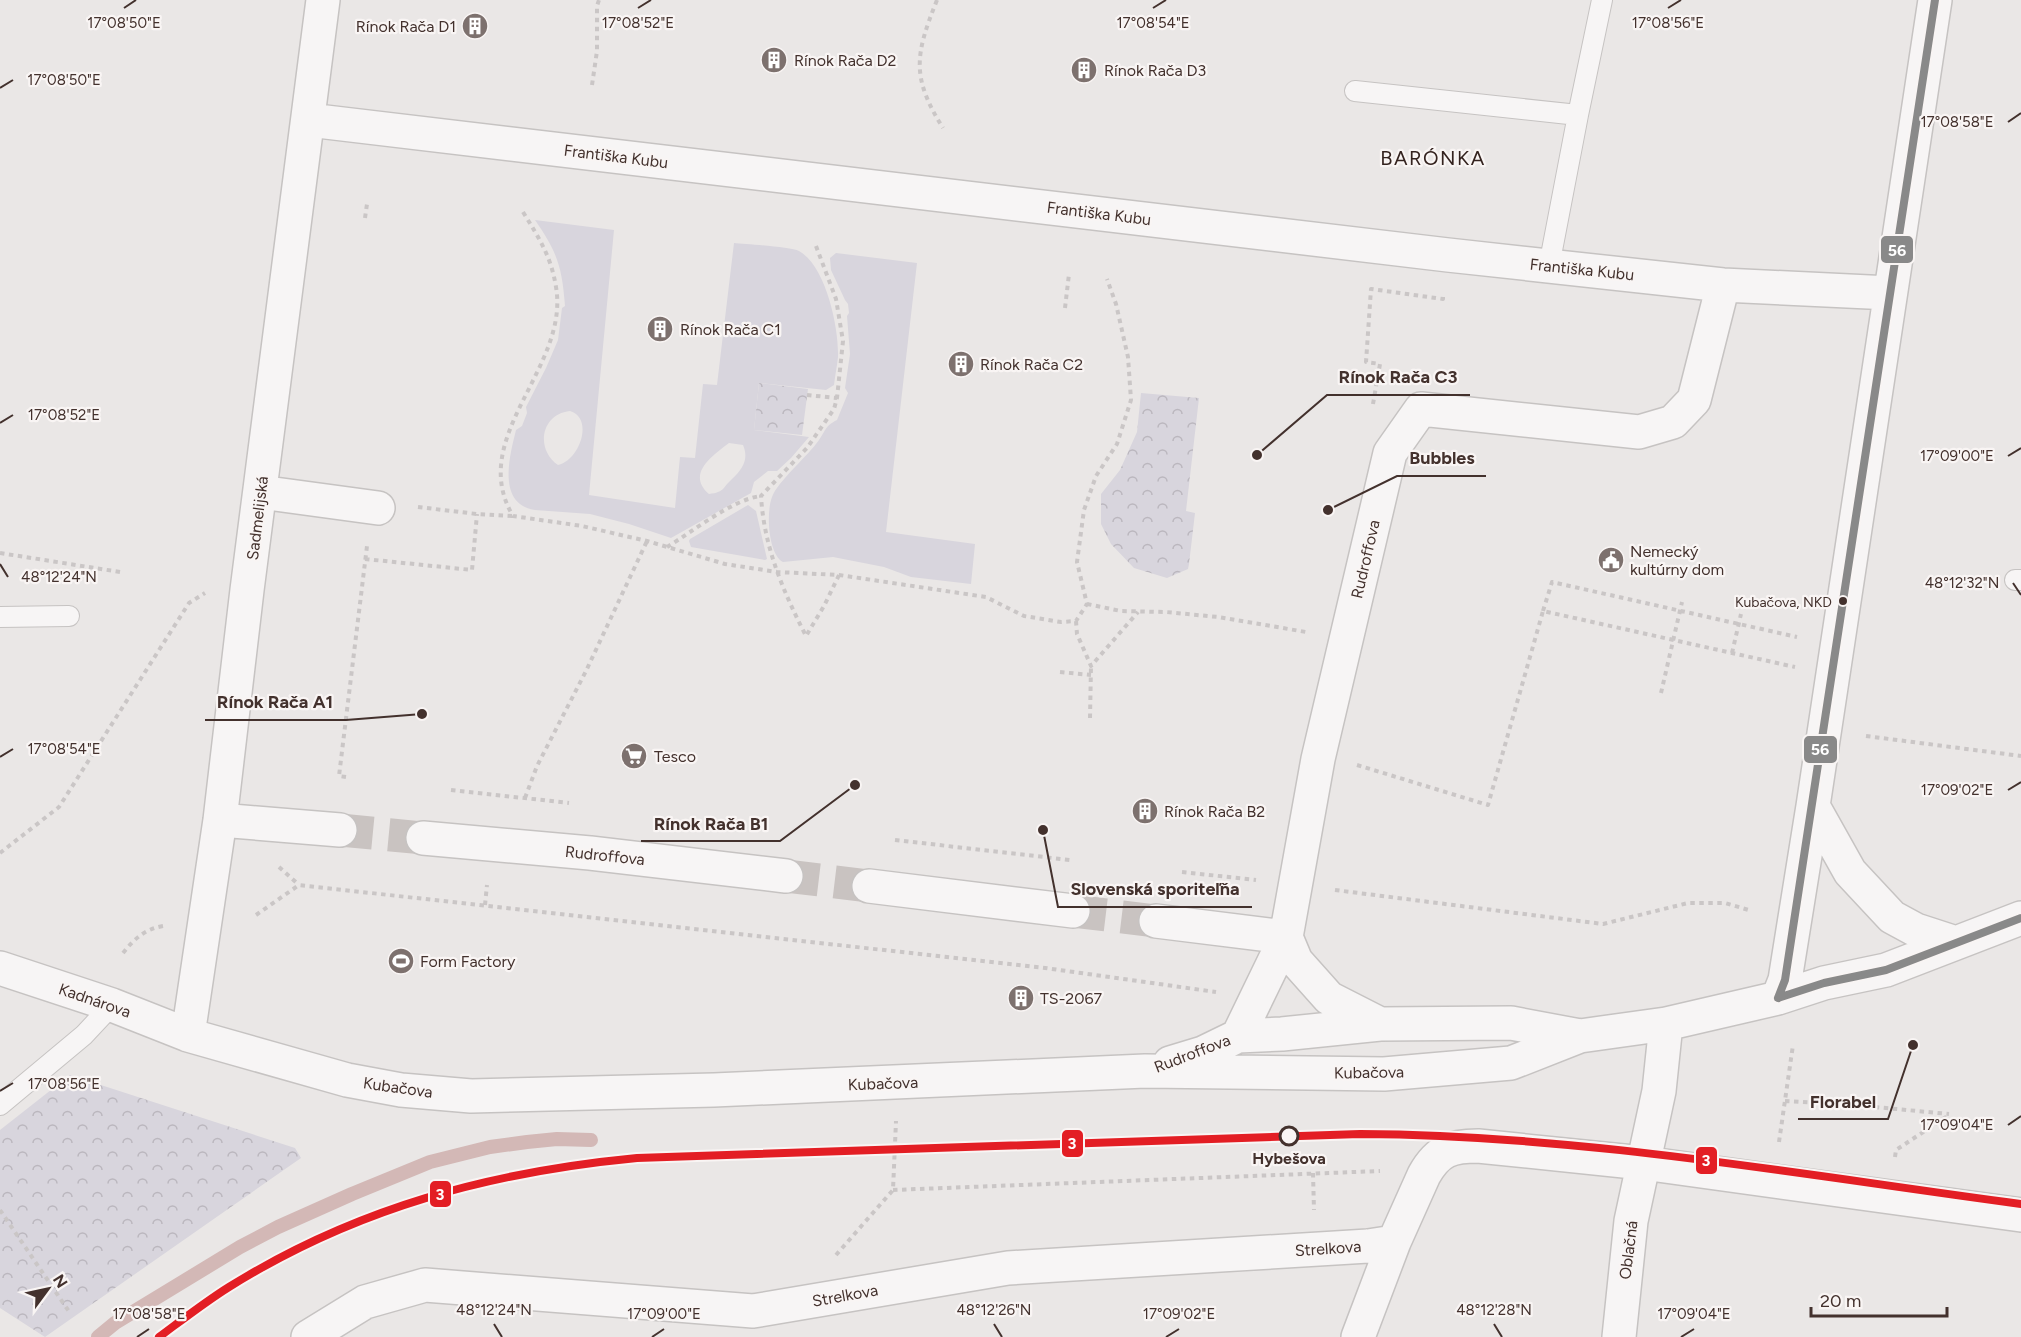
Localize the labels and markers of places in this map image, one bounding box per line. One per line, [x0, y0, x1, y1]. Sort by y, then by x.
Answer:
building icon: Rínok Rača D1 [460, 11, 490, 41]
place label: Rínok Rača D1 [356, 17, 456, 36]
building icon: Rínok Rača D2 [759, 45, 789, 75]
place label: Rínok Rača D2 [794, 51, 897, 70]
building icon: Rínok Rača D3 [1069, 55, 1099, 85]
place label: Rínok Rača D3 [1104, 61, 1206, 80]
building icon: Rínok Rača C1 [645, 314, 675, 344]
place label: Rínok Rača C1 [680, 320, 781, 339]
building icon: Rínok Rača C2 [946, 349, 976, 379]
place label: Rínok Rača C2 [980, 355, 1083, 374]
callout: Rínok Rača C3 [1327, 359, 1470, 395]
callout: Bubbles [1397, 440, 1486, 476]
place label: Nemecký kultúrny dom [1630, 542, 1724, 579]
public building icon: Nemecký kultúrny dom [1596, 545, 1626, 575]
place label: Kubačova, NKD [1735, 594, 1832, 611]
marker: Kubačova, NKD [1837, 595, 1849, 607]
callout: Rínok Rača A1 [205, 684, 346, 720]
supermarket icon: Tesco [619, 741, 649, 771]
place label: Tesco [654, 747, 696, 766]
building icon: Rínok Rača B2 [1130, 796, 1160, 826]
place label: Rínok Rača B2 [1164, 802, 1265, 821]
callout: Rínok Rača B1 [641, 805, 780, 841]
callout: Slovenská sporiteľňa [1058, 871, 1252, 907]
sports icon: Form Factory [386, 946, 416, 976]
place label: Form Factory [420, 952, 516, 971]
building icon: TS-2067 [1006, 983, 1036, 1013]
place label: TS-2067 [1040, 989, 1103, 1008]
callout: Florabel [1798, 1083, 1888, 1119]
marker: Hybešova [1279, 1126, 1299, 1146]
place label: Hybešova [1252, 1149, 1326, 1168]

